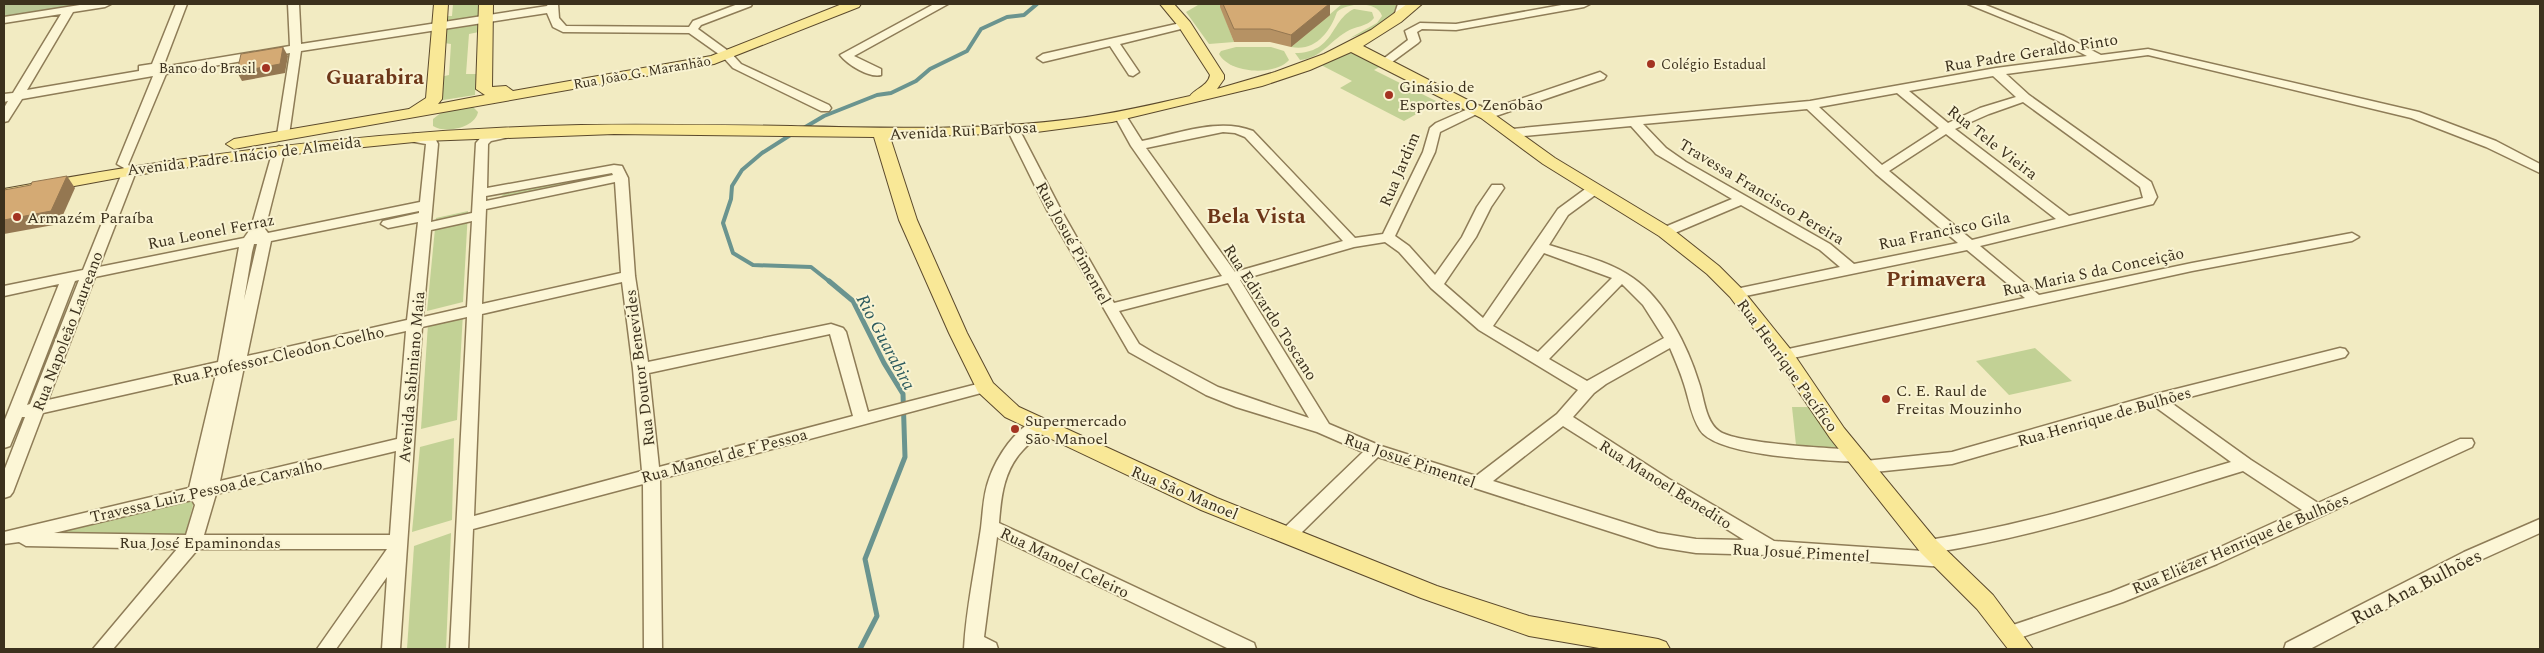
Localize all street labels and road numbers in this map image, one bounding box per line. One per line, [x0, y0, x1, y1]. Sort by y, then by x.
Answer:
street label: Rua Padre Geraldo Pinto [1943, 27, 2120, 79]
street label: Rua João G. Maranhão [572, 50, 713, 95]
street label: Rua Tele Vieira [1942, 100, 2043, 186]
street label: Avenida Rui Barbosa [889, 115, 1037, 147]
street label: Rua Jardim [1373, 128, 1426, 210]
street label: Avenida Padre Inácio de Almeida [126, 130, 363, 182]
street label: Travessa Francisco Pereira [1674, 133, 1849, 251]
street label: Rua Josué Pimentel [1029, 177, 1117, 310]
street label: Rua Francisco Gila [1876, 205, 2012, 257]
street label: Rua Leonel Ferraz [146, 208, 277, 256]
street label: Rua Edivardo Toscano [1217, 240, 1323, 385]
street label: Rua Maria S da Conceição [2000, 241, 2186, 303]
street label: Rua Napoleão Laureano [26, 248, 110, 415]
street label: Rua Doutor Benevides [618, 288, 662, 448]
street label: Avenida Sabiniano Maia [393, 290, 431, 464]
street label: Rua Henrique Pacífico [1731, 294, 1844, 437]
street label: Rua Professor Cleodon Coelho [170, 320, 387, 392]
street label: Rua Henrique de Bulhões [2014, 381, 2194, 453]
street label: Rua Manoel de F Pessoa [638, 422, 810, 490]
street label: Rua Josué Pimentel [1341, 427, 1479, 495]
street label: Rua Manoel Benedito [1594, 434, 1737, 536]
street label: Travessa Luiz Pessoa de Carvalho [88, 453, 325, 529]
street label: Rua São Manoel [1127, 460, 1242, 526]
street label: Rua Eliézer Henrique de Bulhões [2128, 487, 2353, 601]
street label: Rua Manoel Celeiro [996, 521, 1133, 605]
street label: Rua José Epaminondas [119, 531, 281, 555]
street label: Rua Josué Pimentel [1732, 537, 1870, 569]
street label: Rua Ana Bulhões [2346, 542, 2487, 633]

